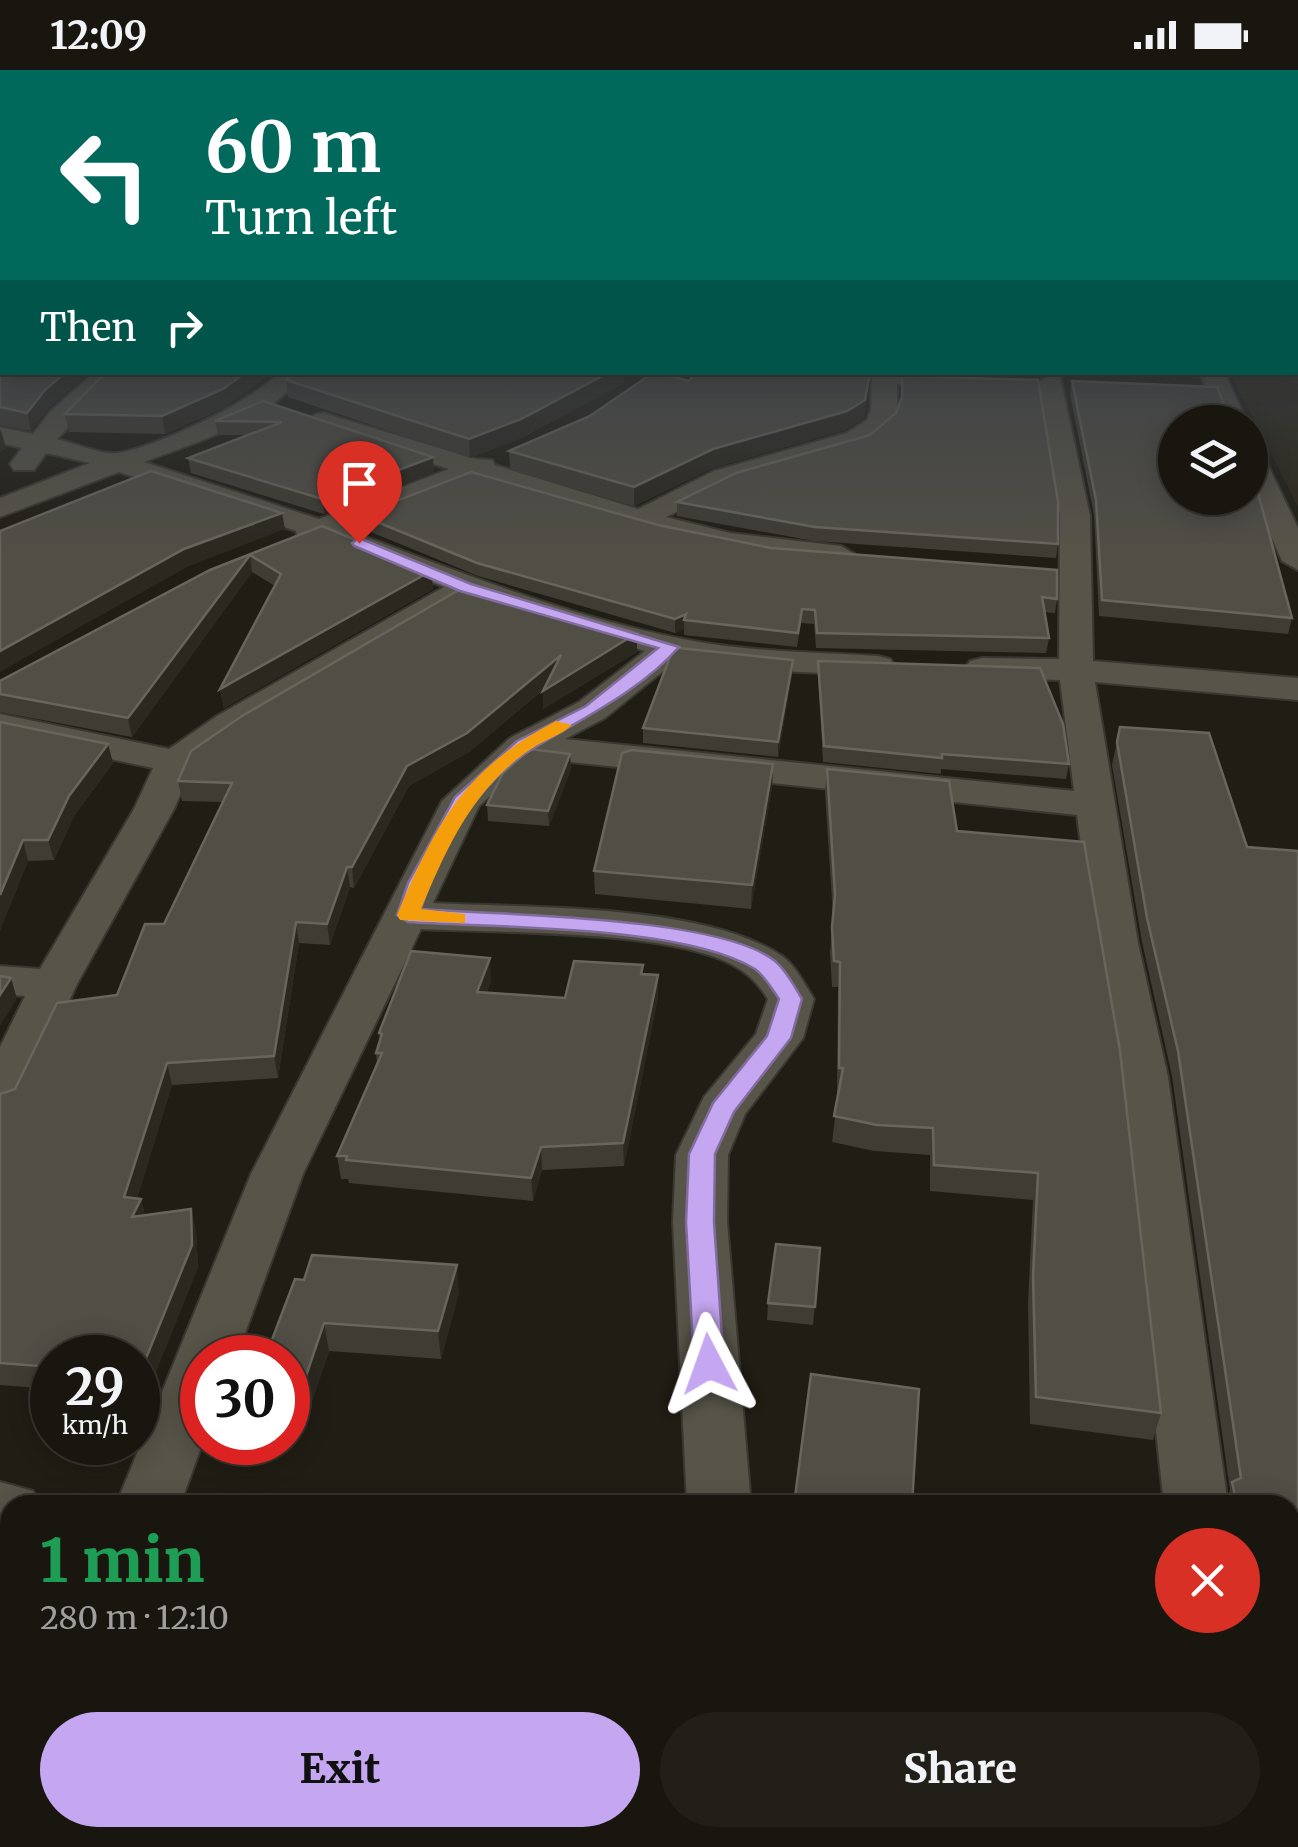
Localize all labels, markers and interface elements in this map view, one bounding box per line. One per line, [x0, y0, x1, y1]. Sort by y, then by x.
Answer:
text: 12:09 [50, 12, 147, 59]
text: 60 m [205, 103, 381, 191]
icon: left [40, 110, 170, 240]
text: Turn left [205, 190, 397, 246]
icon: right [157, 300, 212, 355]
text: Then [40, 304, 137, 351]
map controls [1158, 405, 1268, 515]
button: layers [1158, 405, 1268, 515]
pin [317, 441, 402, 544]
icon: arrive [332, 456, 387, 511]
position arrow [657, 1312, 761, 1416]
speed limit sign: 30 [180, 1335, 310, 1465]
text: 29 [65, 1356, 125, 1419]
text: km/h [62, 1409, 128, 1441]
text: 1 min [40, 1523, 204, 1598]
button: close [1155, 1528, 1260, 1633]
text: 280 m · 12:10 [40, 1598, 229, 1638]
button: Exit [40, 1712, 640, 1827]
button: Share [660, 1712, 1260, 1827]

